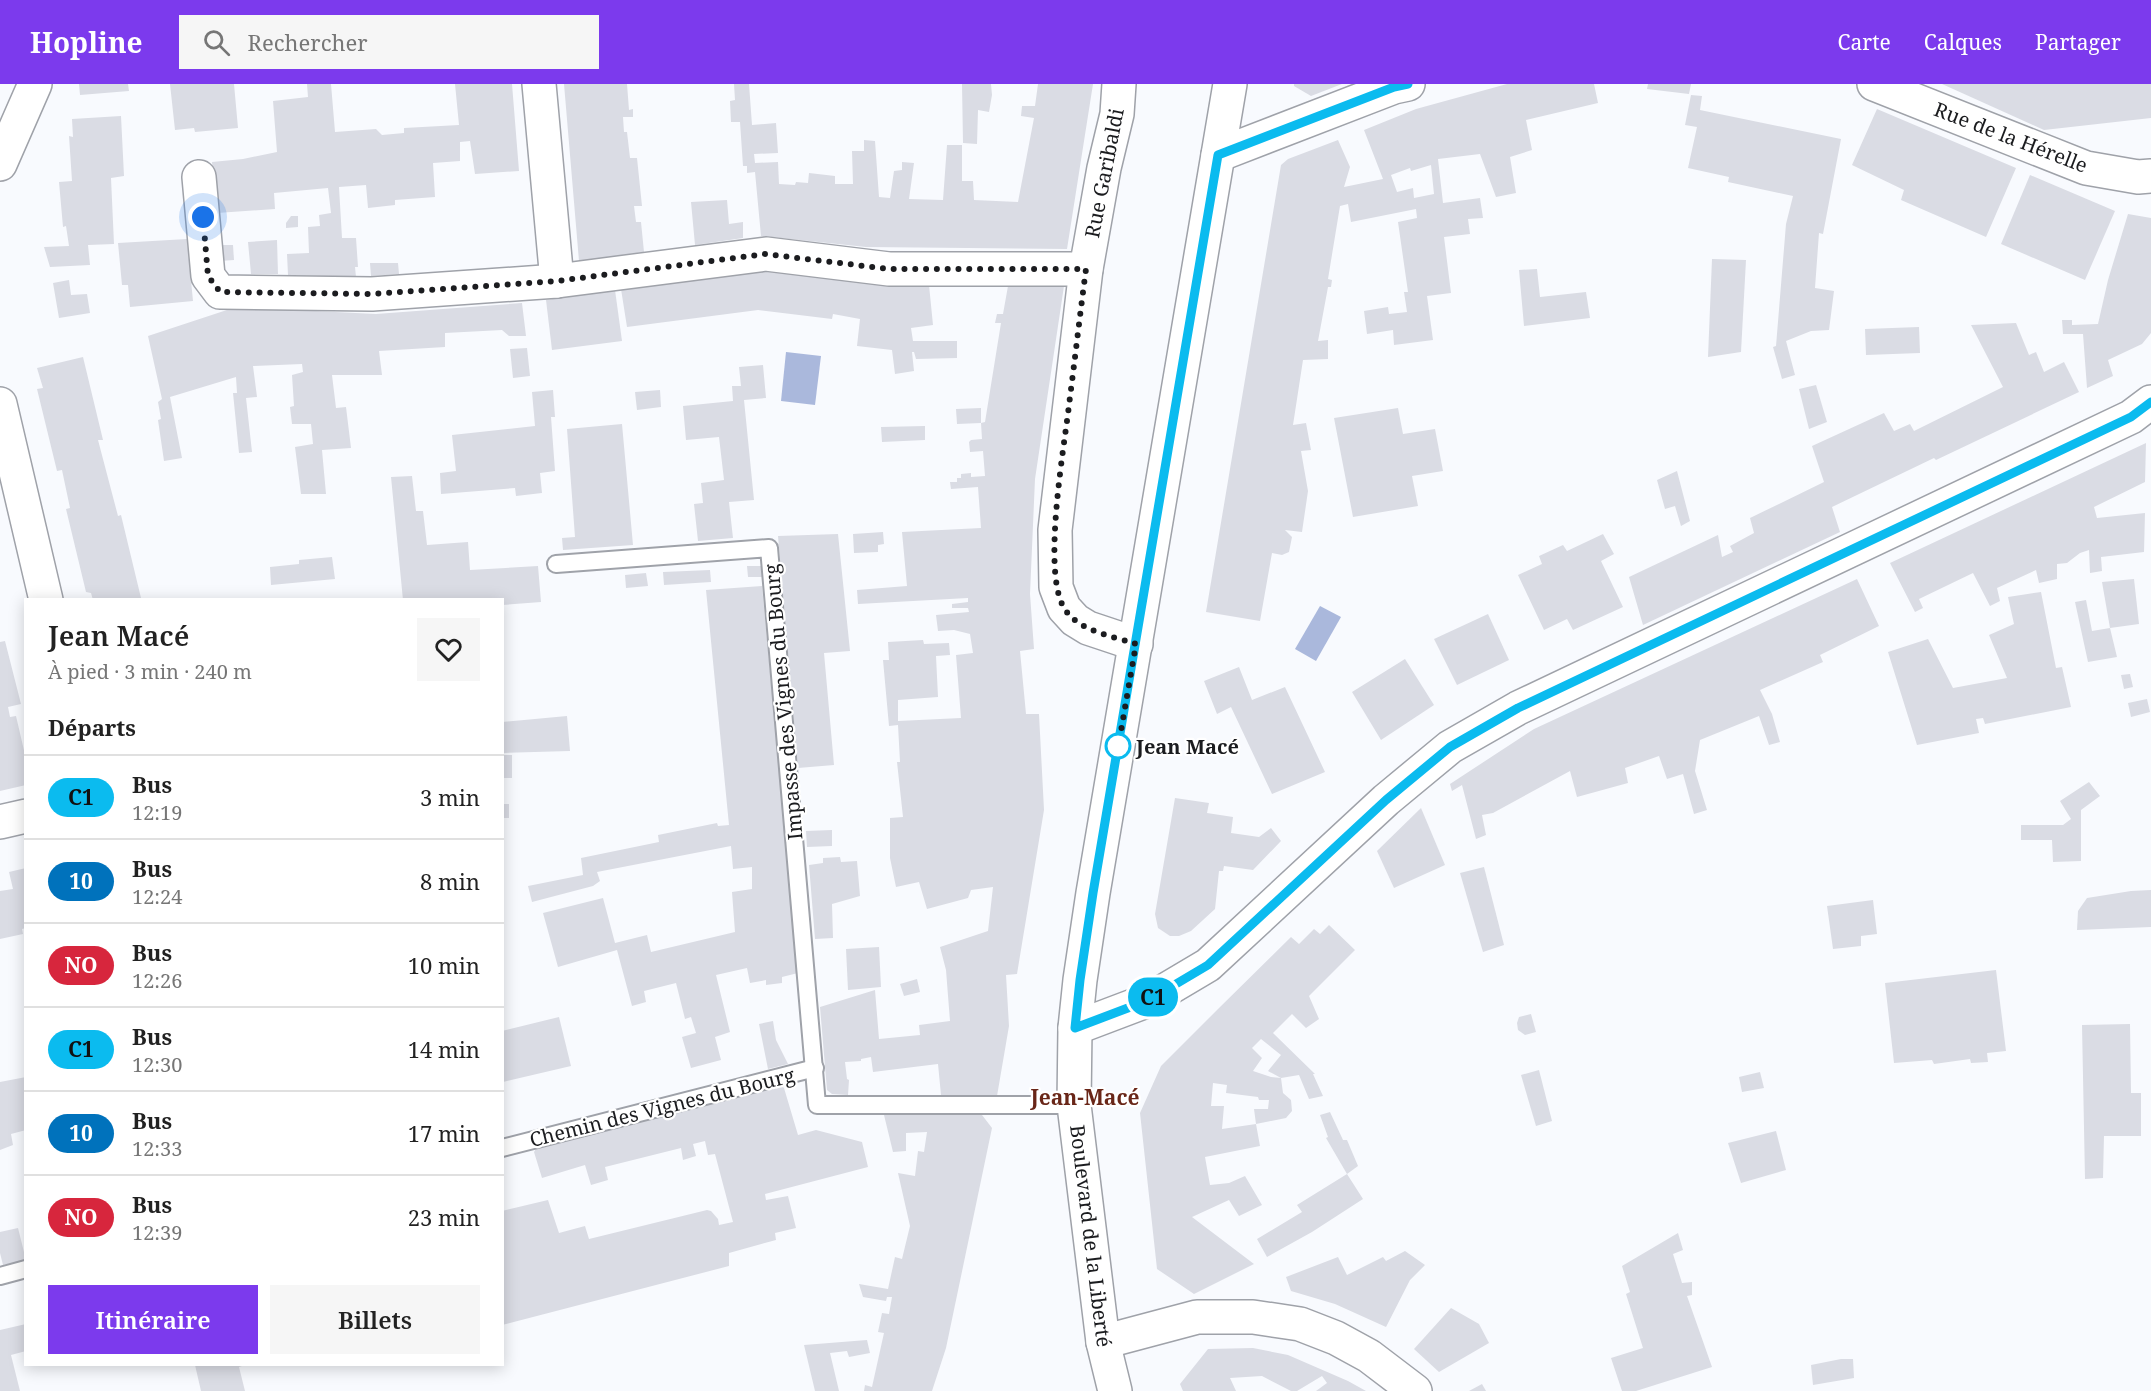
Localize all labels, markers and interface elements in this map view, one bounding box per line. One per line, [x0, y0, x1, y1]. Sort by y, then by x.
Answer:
search box [179, 15, 599, 69]
text: Hopline [30, 23, 143, 61]
icon: search [200, 26, 233, 59]
text: Rechercher [248, 27, 368, 57]
text: Carte [1838, 28, 1891, 56]
text: Calques [1924, 28, 2002, 56]
text: Partager [2035, 28, 2121, 56]
street label: Rue de la Hérelle [1930, 95, 2092, 179]
street label: Rue Garibaldi [1078, 105, 1130, 240]
your location [188, 202, 218, 232]
street label: Impasse des Vignes du Bourg [757, 563, 809, 841]
text: Jean Macé [48, 616, 189, 654]
button: heart [417, 618, 480, 681]
text: À pied · 3 min · 240 m [48, 658, 252, 685]
text: Départs [48, 712, 136, 742]
marker: Jean Macé [1105, 733, 1131, 759]
place label: Jean Macé [1135, 733, 1239, 760]
text: Bus [132, 769, 172, 799]
text: 3 min [420, 782, 480, 812]
text: C1 [68, 783, 94, 811]
text: 12:19 [132, 799, 182, 826]
text: Bus [132, 853, 172, 883]
text: 8 min [420, 866, 480, 896]
text: 10 [69, 867, 93, 895]
text: 12:24 [132, 883, 182, 910]
text: Bus [132, 937, 172, 967]
text: 10 min [408, 950, 480, 980]
text: NO [64, 951, 98, 979]
text: 12:26 [132, 967, 182, 994]
line badge: C1 [1126, 978, 1180, 1016]
text: C1 [1140, 983, 1166, 1011]
text: Bus [132, 1021, 172, 1051]
text: 14 min [408, 1034, 480, 1064]
text: C1 [68, 1035, 94, 1063]
text: 12:30 [132, 1051, 182, 1078]
street label: Chemin des Vignes du Bourg [527, 1061, 798, 1153]
district label: Jean-Macé [1029, 1083, 1140, 1111]
text: Bus [132, 1105, 172, 1135]
text: 17 min [408, 1118, 480, 1148]
text: 10 [69, 1119, 93, 1147]
street label: Boulevard de la Liberté [1064, 1123, 1118, 1349]
text: 12:33 [132, 1135, 182, 1162]
text: Bus [132, 1189, 172, 1219]
text: 23 min [408, 1202, 480, 1232]
text: NO [64, 1203, 98, 1231]
text: 12:39 [132, 1219, 182, 1246]
button: Itinéraire [48, 1285, 258, 1354]
button: Billets [270, 1285, 480, 1354]

